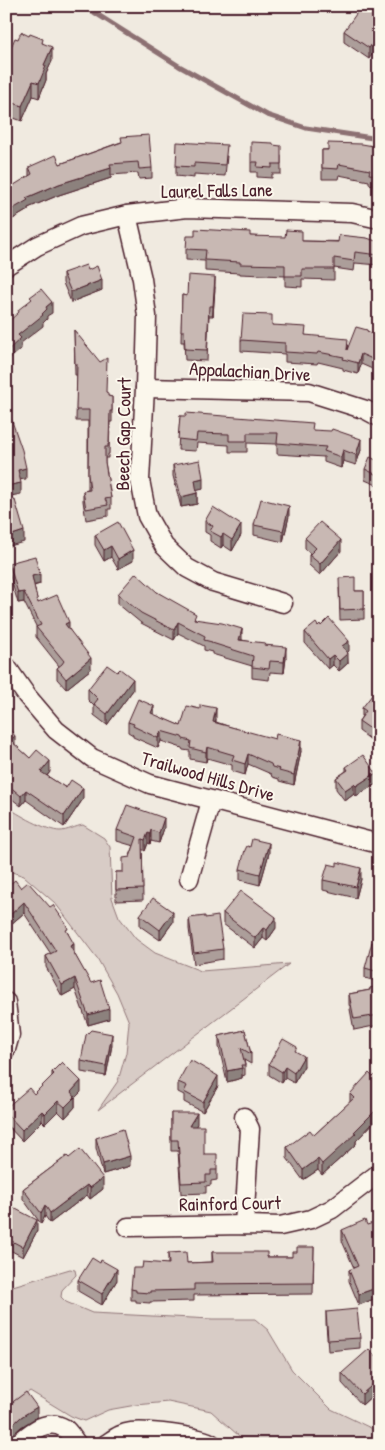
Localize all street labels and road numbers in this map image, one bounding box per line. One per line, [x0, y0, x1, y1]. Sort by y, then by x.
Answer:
street label: Laurel Falls Lane [161, 176, 273, 204]
street label: Appalachian Drive [189, 355, 312, 387]
street label: Beech Gap Court [109, 377, 137, 491]
street label: Trailwood Hills Drive [138, 745, 278, 808]
street label: Rainford Court [179, 1189, 282, 1217]

